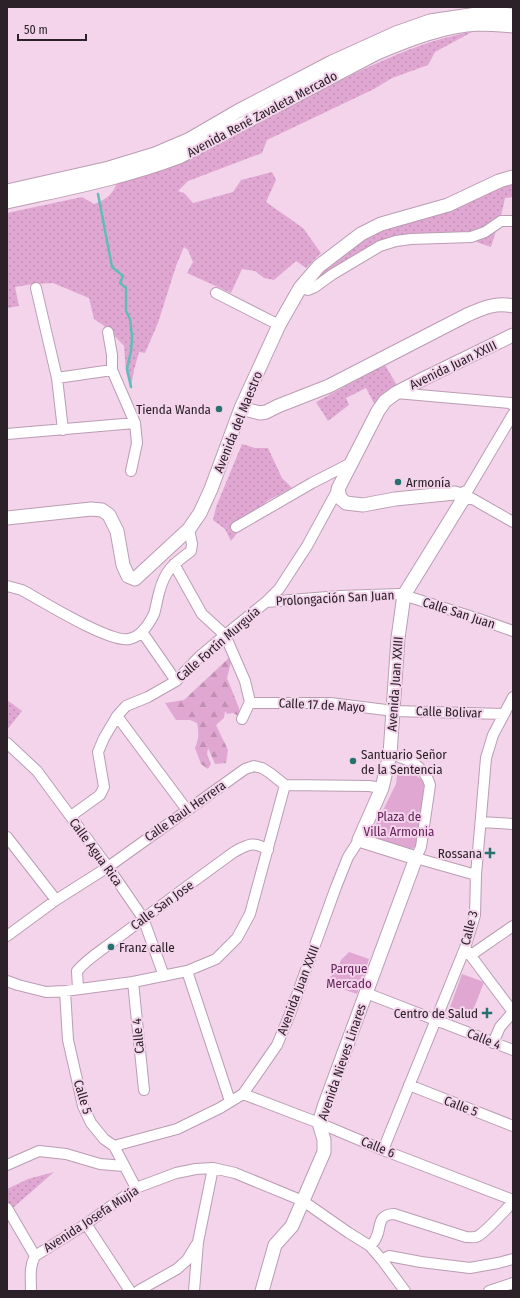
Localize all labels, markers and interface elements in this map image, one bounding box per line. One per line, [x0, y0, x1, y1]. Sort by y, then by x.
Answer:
scale bar [18, 16, 86, 42]
text: 50 m [24, 23, 48, 37]
street label: Avenida René Zavaleta Mercado [184, 68, 340, 160]
street label: Avenida Juan XXIII [407, 337, 499, 393]
street label: Avenida del Maestro [211, 369, 265, 475]
place label: Tienda Wanda [136, 402, 211, 417]
marker: Tienda Wanda [214, 404, 224, 414]
place label: Armonía [406, 475, 451, 490]
marker: Armonía [393, 477, 403, 487]
street label: Prolongación San Juan [275, 587, 395, 609]
street label: Calle San Juan [421, 594, 497, 632]
street label: Calle Fortín Murguía [173, 604, 263, 684]
street label: Avenida Juan XXIII [384, 636, 406, 732]
street label: Calle 17 de Mayo [278, 695, 366, 715]
street label: Calle Bolivar [416, 703, 483, 721]
place label: Santuario Señor de la Sentencia [361, 747, 447, 777]
marker: Santuario Señor de la Sentencia [348, 756, 358, 766]
street label: Calle Raul Herrera [142, 777, 228, 845]
park label: Plaza de Villa Armonia [364, 809, 434, 839]
street label: Calle Agua Rica [66, 815, 126, 889]
place label: Rossana [438, 846, 482, 861]
marker: Rossana [485, 848, 495, 858]
street label: Calle San Jose [128, 877, 196, 933]
street label: Calle 3 [458, 909, 481, 947]
place label: Franz calle [119, 940, 175, 955]
marker: Franz calle [106, 942, 116, 952]
street label: Avenida Juan XXIII [274, 943, 322, 1037]
park label: Parque Mercado [326, 961, 372, 991]
street label: Avenida Nieves Linares [315, 1001, 369, 1122]
place label: Centro de Salud [394, 1006, 478, 1021]
marker: Centro de Salud [481, 1007, 493, 1019]
street label: Calle 4 [129, 1018, 147, 1054]
street label: Calle 4 [465, 1025, 503, 1053]
street label: Calle 5 [71, 1078, 95, 1116]
street label: Calle 5 [442, 1093, 480, 1119]
street label: Calle 6 [359, 1133, 397, 1161]
street label: Avenida Josefa Mujía [41, 1183, 141, 1255]

